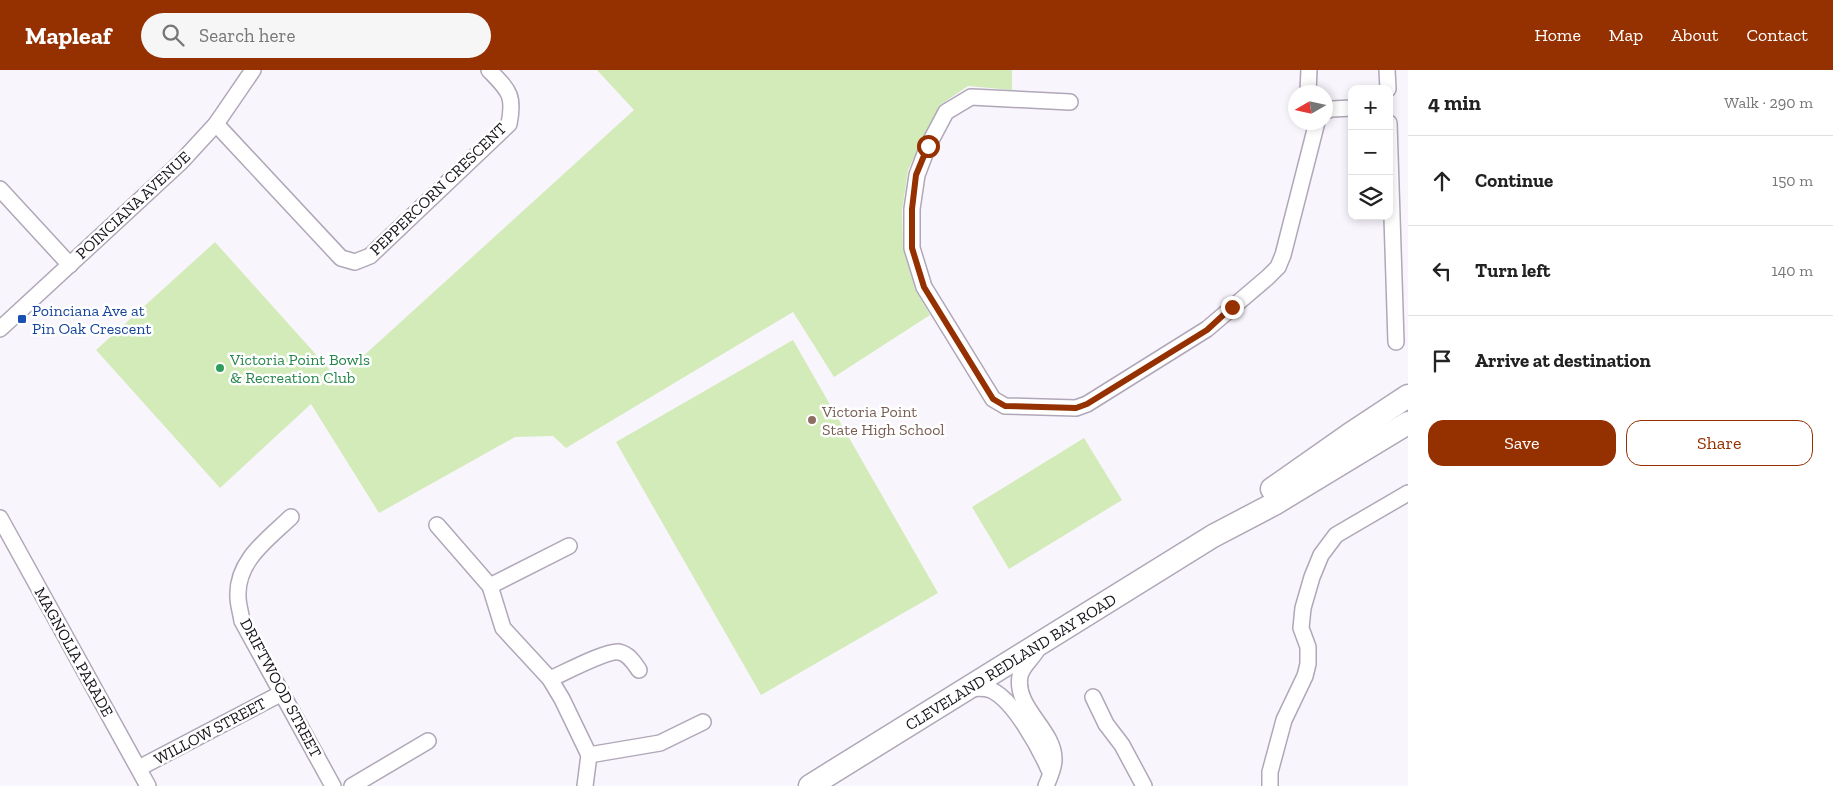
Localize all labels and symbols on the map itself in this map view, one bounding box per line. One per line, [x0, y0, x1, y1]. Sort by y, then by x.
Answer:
north arrow [1288, 85, 1333, 130]
street label: PEPPERCORN CRESCENT [366, 119, 510, 259]
route start [917, 135, 940, 158]
street label: POINCIANA AVENUE [72, 147, 194, 263]
route end [1221, 296, 1244, 319]
place label: Poinciana Ave at Pin Oak Crescent [32, 301, 151, 338]
marker: Poinciana Ave at Pin Oak Crescent [16, 313, 28, 325]
place label: Victoria Point Bowls & Recreation Club [229, 350, 370, 387]
marker: Victoria Point Bowls & Recreation Club [214, 362, 226, 374]
place label: Victoria Point State High School [821, 402, 945, 439]
marker: Victoria Point State High School [806, 414, 818, 426]
street label: MAGNOLIA PARADE [31, 584, 117, 720]
street label: CLEVELAND REDLAND BAY ROAD [902, 589, 1119, 734]
street label: DRIFTWOOD STREET [236, 615, 326, 761]
street label: WILLOW STREET [151, 693, 269, 769]

